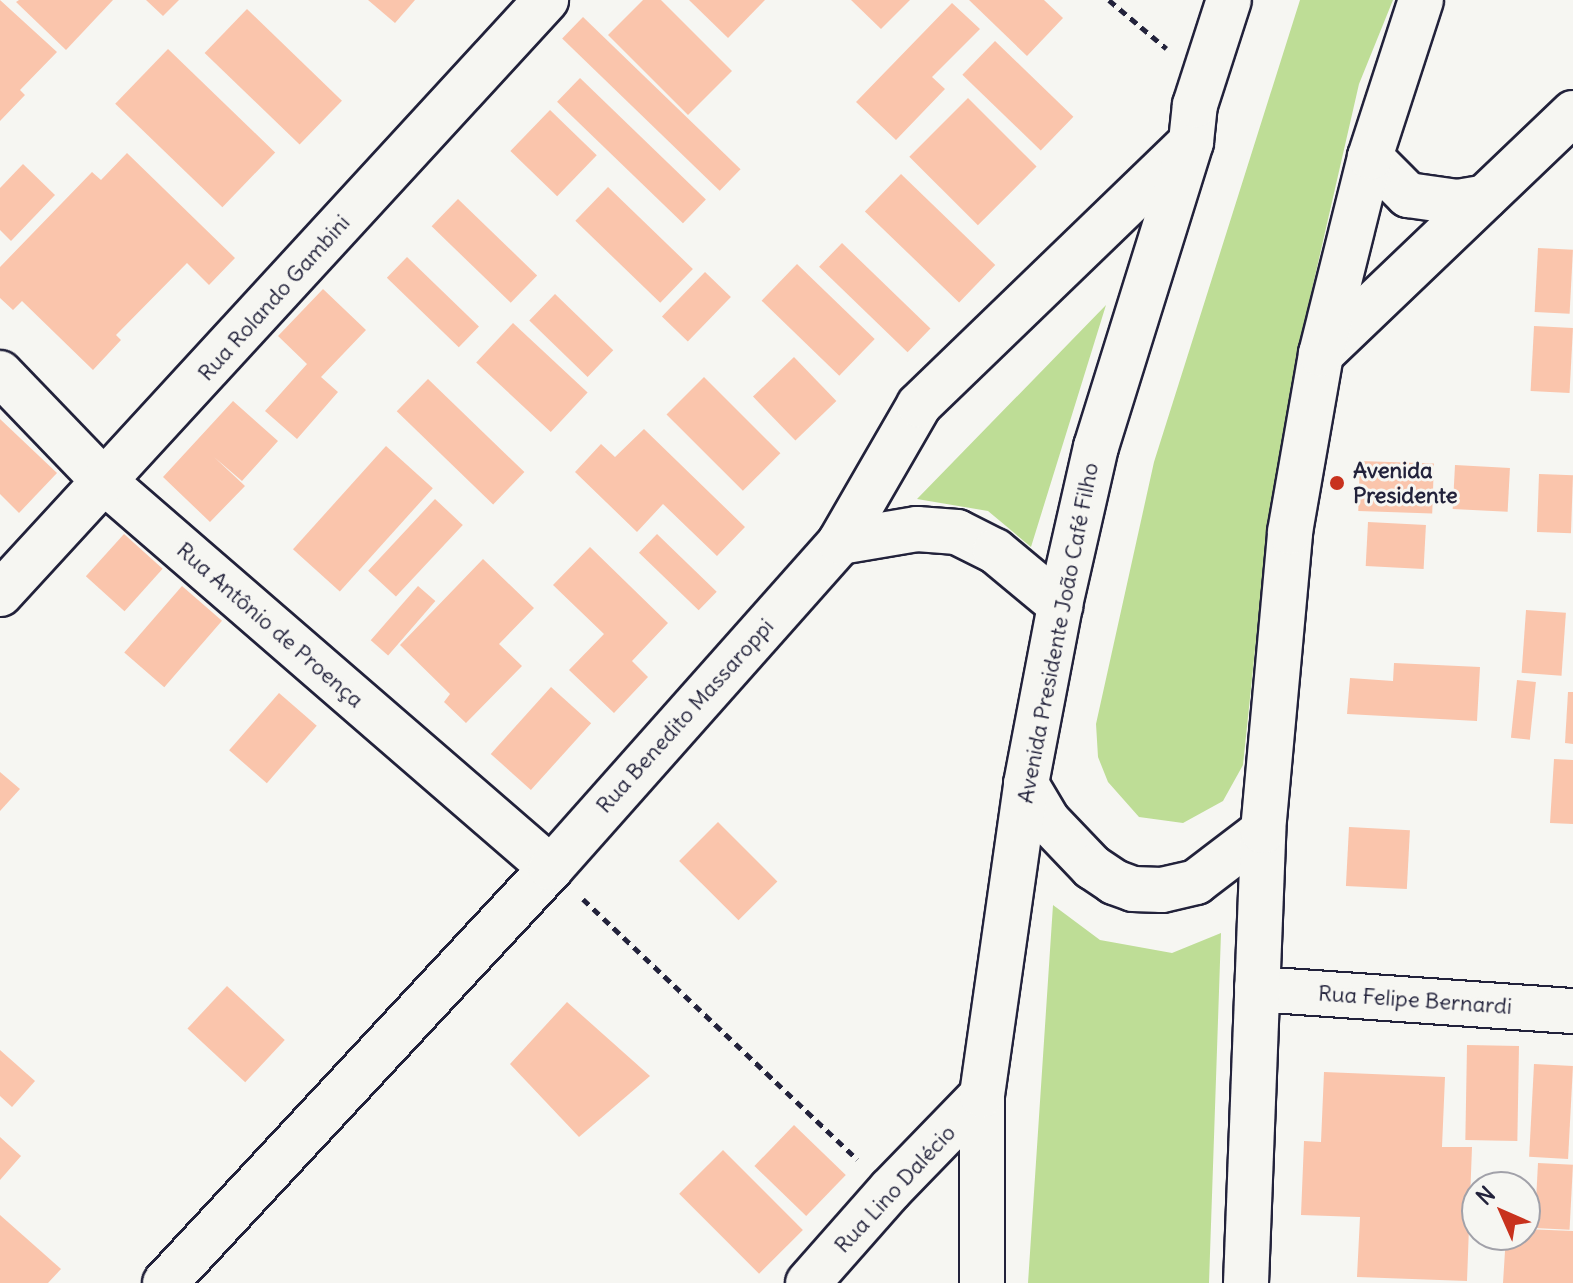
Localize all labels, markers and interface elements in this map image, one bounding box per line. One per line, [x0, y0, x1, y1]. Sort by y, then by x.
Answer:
street label: Rua Rolando Gambini [193, 210, 355, 386]
place label: Avenida Presidente [1353, 457, 1458, 508]
street label: Avenida Presidente João Café Filho [1012, 461, 1104, 805]
marker: Avenida Presidente [1328, 474, 1346, 492]
street label: Rua Antônio de Proença [171, 537, 369, 713]
street label: Rua Benedito Massaroppi [591, 613, 779, 819]
street label: Rua Felipe Bernardi [1317, 980, 1513, 1020]
street label: Rua Lino Dalécio [829, 1120, 961, 1258]
north arrow [1461, 1171, 1541, 1251]
text: N [1470, 1180, 1501, 1211]

